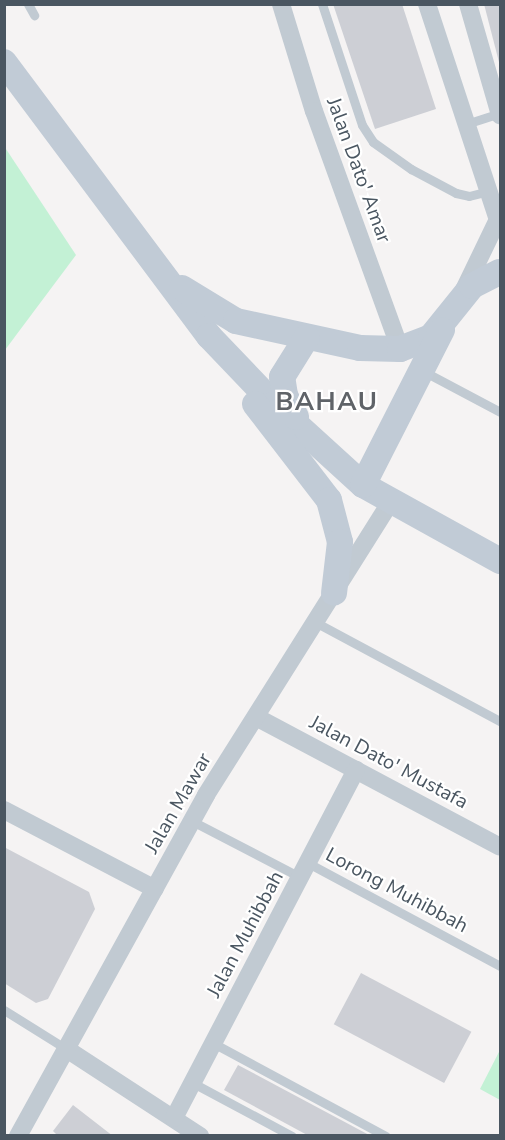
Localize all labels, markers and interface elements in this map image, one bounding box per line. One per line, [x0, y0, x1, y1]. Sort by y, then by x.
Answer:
street label: Jalan Dato' Amar [322, 94, 396, 246]
district label: BAHAU [275, 386, 379, 418]
street label: Jalan Dato' Mustafa [306, 710, 472, 814]
street label: Jalan Mawar [140, 748, 216, 858]
street label: Lorong Muhibbah [322, 842, 472, 938]
street label: Jalan Muhibbah [202, 867, 288, 1001]

